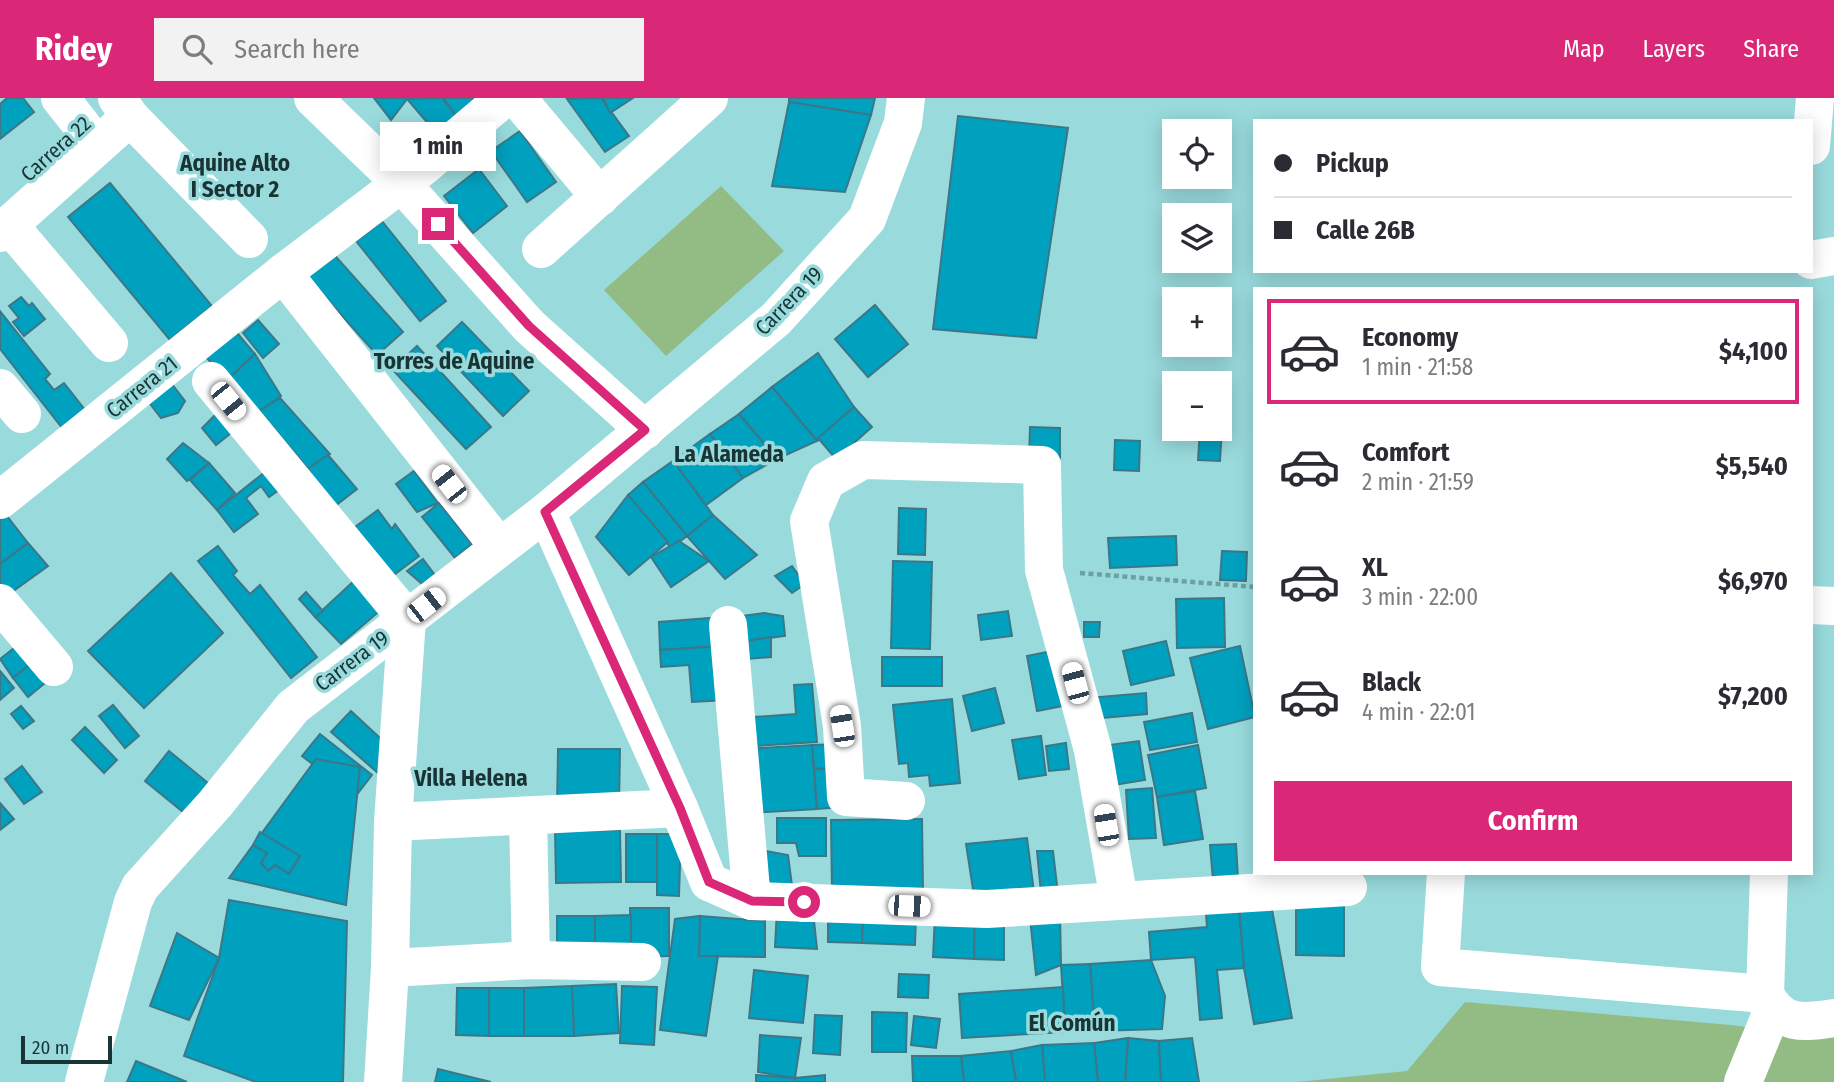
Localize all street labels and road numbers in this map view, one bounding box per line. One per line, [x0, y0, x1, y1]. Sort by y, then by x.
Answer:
street label: Carrera 22 [15, 111, 97, 187]
street label: Carrera 19 [750, 261, 828, 341]
street label: Carrera 21 [101, 350, 183, 424]
street label: Carrera 19 [310, 625, 394, 697]

